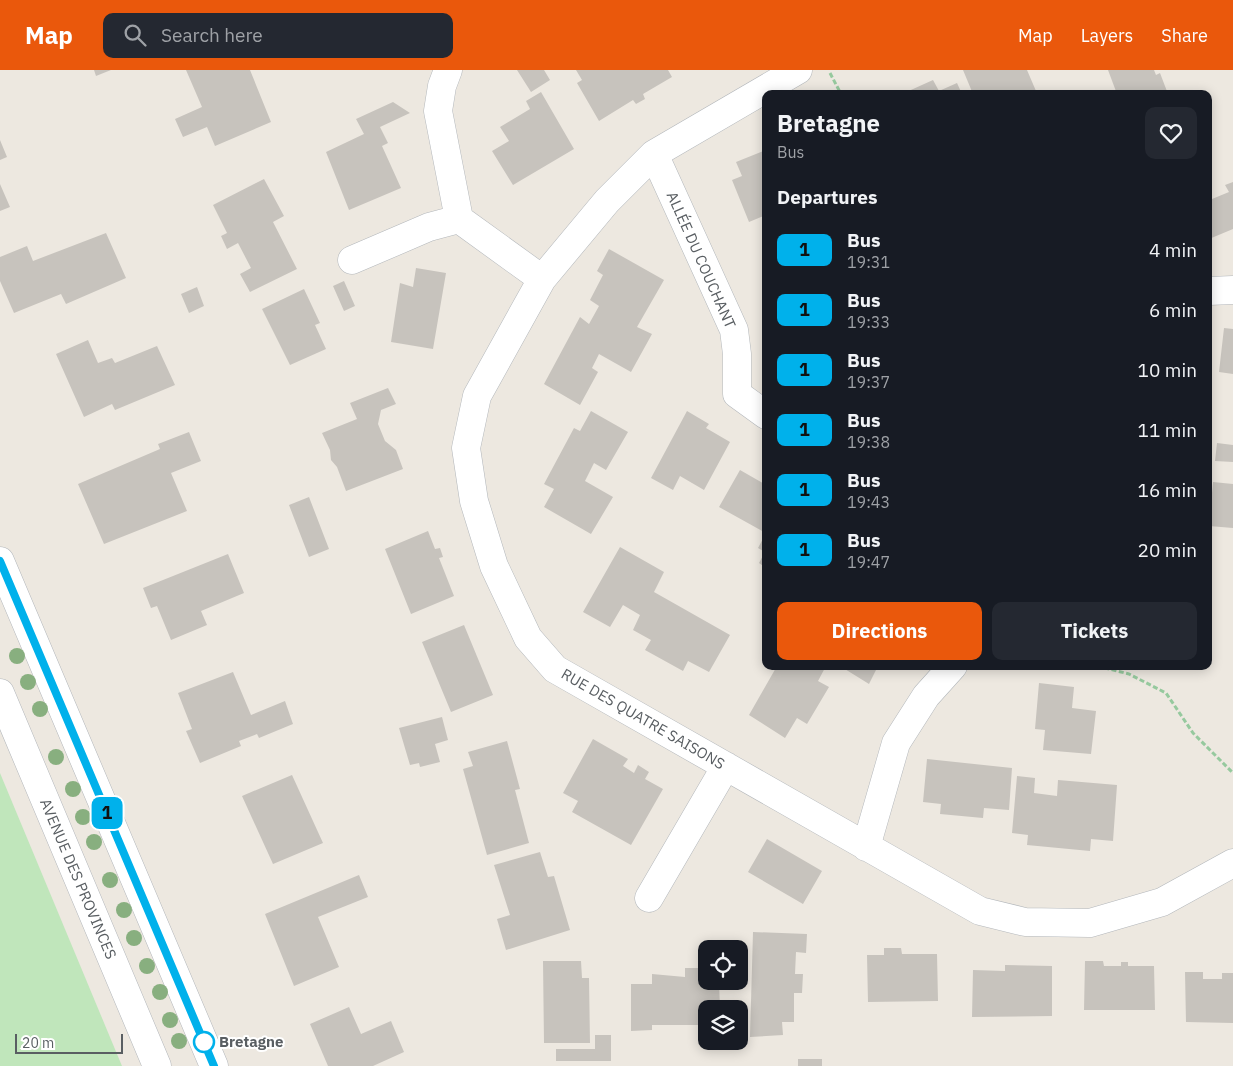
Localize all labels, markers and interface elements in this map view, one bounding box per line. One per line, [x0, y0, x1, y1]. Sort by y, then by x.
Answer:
search box [103, 13, 453, 58]
text: Map [25, 19, 73, 51]
icon: search [121, 21, 149, 49]
text: Search here [161, 23, 263, 47]
text: Map [1018, 24, 1053, 47]
text: Layers [1081, 24, 1133, 47]
text: Share [1161, 24, 1208, 47]
text: Bretagne [777, 107, 880, 139]
button: heart [1145, 107, 1197, 159]
text: Bus [777, 142, 804, 162]
text: Departures [777, 185, 877, 209]
street label: ALLÉE DU COUCHANT [663, 188, 740, 332]
text: Bus [847, 228, 881, 252]
text: 1 [799, 238, 810, 261]
text: 4 min [1149, 238, 1197, 262]
text: 19:31 [847, 252, 890, 272]
text: Bus [847, 288, 881, 312]
text: 1 [799, 298, 810, 321]
text: 6 min [1149, 298, 1197, 322]
text: 19:33 [847, 312, 890, 332]
text: Bus [847, 348, 881, 372]
text: 1 [799, 358, 810, 381]
text: 10 min [1138, 358, 1197, 382]
text: 19:37 [847, 372, 890, 392]
text: Bus [847, 408, 881, 432]
text: 1 [799, 418, 810, 441]
text: 11 min [1138, 418, 1197, 442]
text: 19:38 [847, 432, 890, 452]
text: Bus [847, 468, 881, 492]
text: 1 [799, 478, 810, 501]
text: 16 min [1138, 478, 1197, 502]
text: 19:43 [847, 492, 890, 512]
text: Bus [847, 528, 881, 552]
text: 1 [799, 538, 810, 561]
text: 20 min [1138, 538, 1197, 562]
text: 19:47 [847, 552, 890, 572]
button: Directions [777, 602, 982, 660]
button: Tickets [992, 602, 1197, 660]
street label: RUE DES QUATRE SAISONS [558, 664, 728, 773]
street label: AVENUE DES PROVINCES [36, 796, 121, 962]
line badge: 1 [91, 797, 123, 829]
text: 1 [102, 801, 112, 824]
map controls [698, 940, 748, 1050]
button: locate [698, 940, 748, 990]
button: layers [698, 1000, 748, 1050]
scale bar [15, 1031, 122, 1054]
marker: Bretagne [193, 1031, 215, 1053]
place label: Bretagne [219, 1032, 283, 1051]
text: 20 m [22, 1034, 54, 1052]

